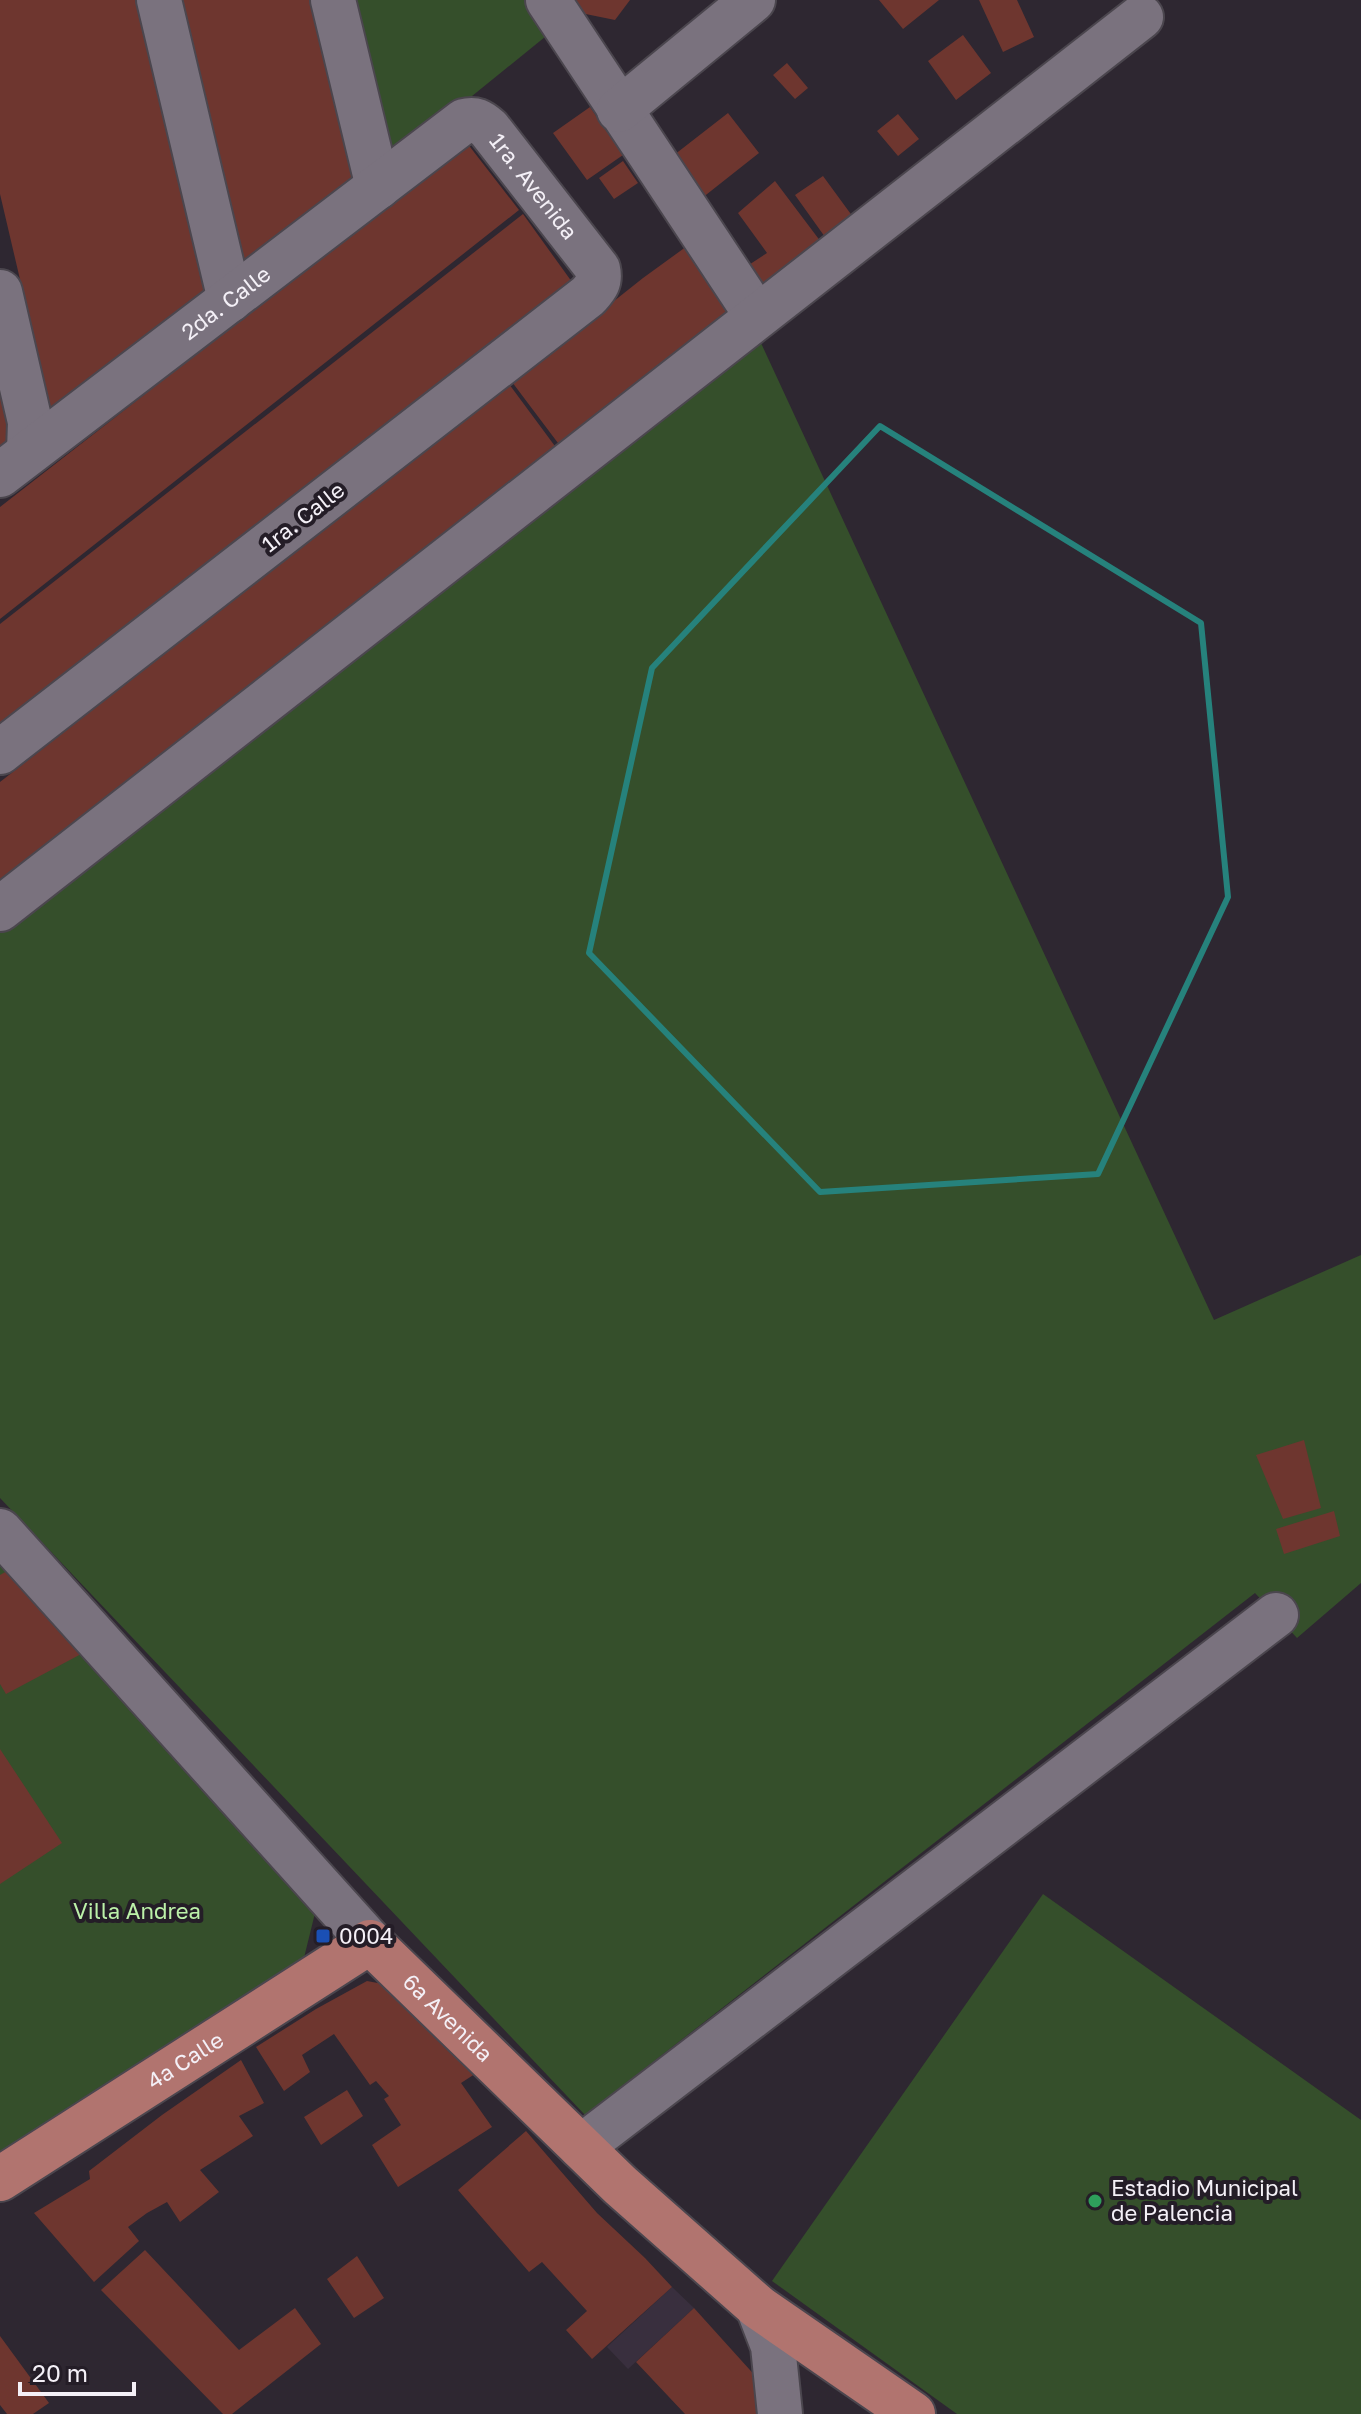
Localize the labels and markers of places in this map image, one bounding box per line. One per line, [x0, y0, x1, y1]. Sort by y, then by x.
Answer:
place label: 0004 [339, 1922, 393, 1949]
marker: 0004 [314, 1927, 332, 1945]
place label: Estadio Municipal de Palencia [1111, 2174, 1298, 2226]
marker: Estadio Municipal de Palencia [1086, 2192, 1104, 2210]

